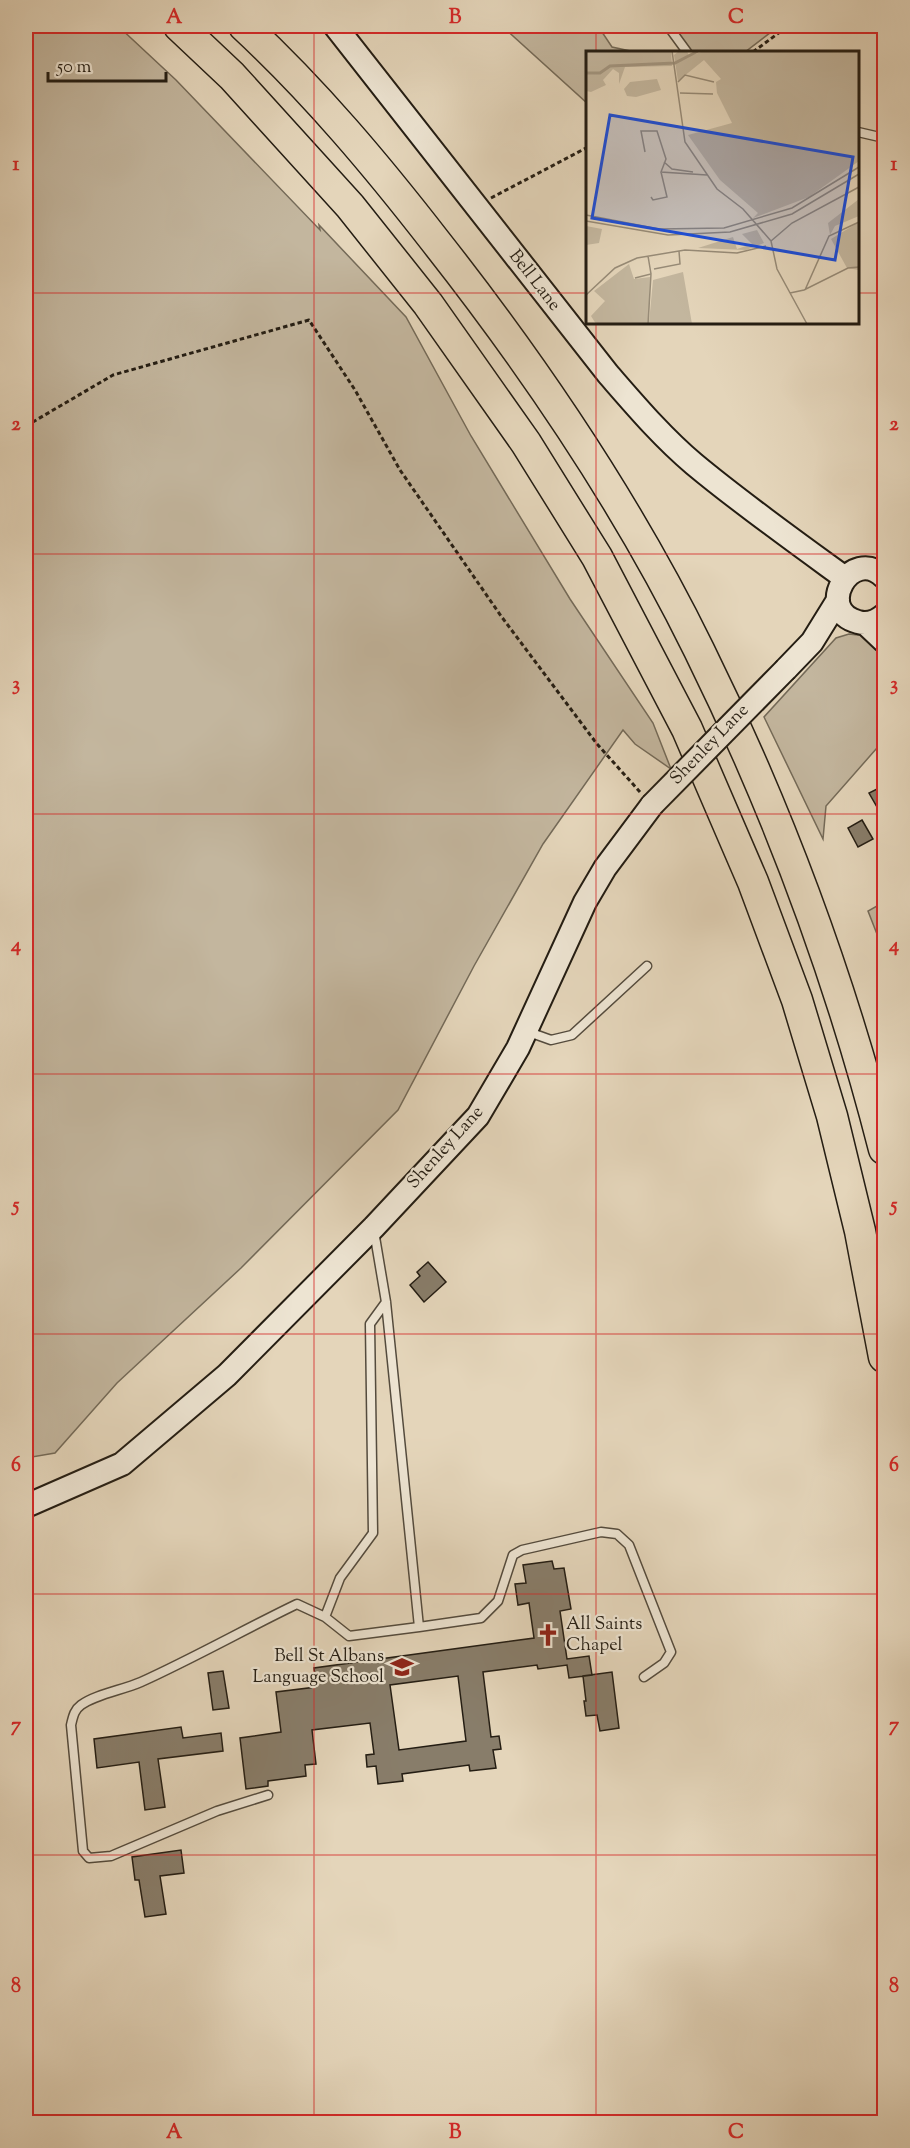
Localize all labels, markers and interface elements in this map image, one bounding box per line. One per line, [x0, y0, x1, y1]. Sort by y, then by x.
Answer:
text: A [166, 4, 183, 33]
text: B [449, 4, 462, 33]
text: C [728, 4, 744, 33]
scale bar [48, 45, 166, 83]
inset map [586, 51, 859, 324]
text: 50 m [56, 55, 92, 81]
text: 1 [13, 151, 20, 180]
text: 1 [891, 151, 898, 180]
street label: Bell Lane [502, 245, 566, 317]
text: 2 [11, 411, 21, 440]
text: 2 [889, 411, 899, 440]
text: 3 [12, 671, 20, 700]
text: 3 [890, 671, 898, 700]
street label: Shenley Lane [665, 699, 755, 791]
text: 4 [10, 932, 21, 961]
text: 4 [888, 932, 899, 961]
street label: Shenley Lane [402, 1101, 490, 1195]
text: 5 [11, 1192, 20, 1221]
text: 5 [889, 1192, 898, 1221]
text: 6 [11, 1452, 21, 1481]
text: 6 [889, 1452, 899, 1481]
place label: All Saints Chapel [566, 1612, 642, 1659]
church icon: All Saints Chapel [535, 1622, 561, 1648]
place label: Bell St Albans Language School [252, 1644, 384, 1691]
school or university icon: Bell St Albans Language School [389, 1654, 415, 1680]
text: 7 [11, 1712, 22, 1741]
text: 7 [889, 1712, 900, 1741]
text: 8 [11, 1973, 21, 2002]
text: 8 [889, 1973, 899, 2002]
text: A [166, 2119, 183, 2148]
text: B [449, 2119, 462, 2148]
text: C [728, 2119, 744, 2148]

